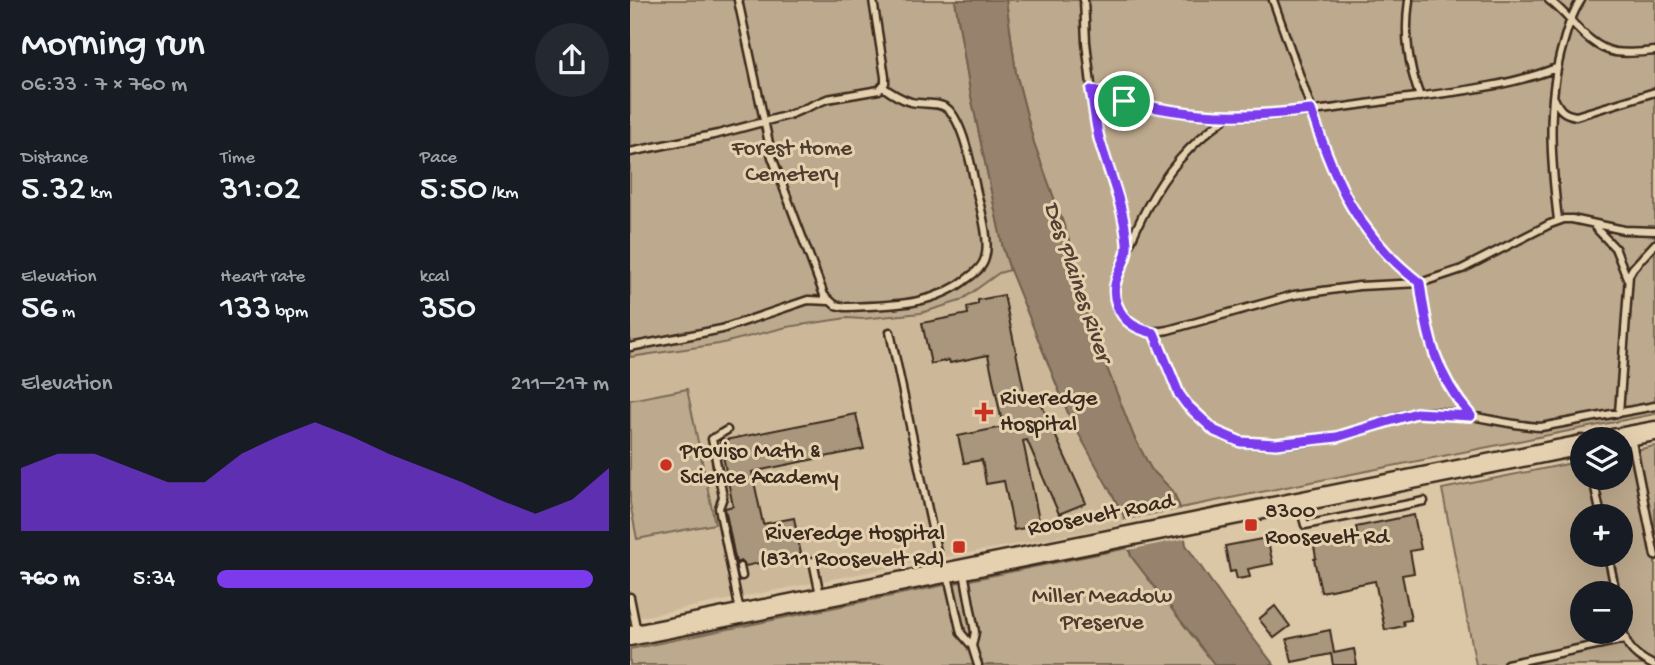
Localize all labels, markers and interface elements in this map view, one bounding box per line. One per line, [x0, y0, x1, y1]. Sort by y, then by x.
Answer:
button: share [535, 23, 609, 97]
text: Morning run [21, 24, 205, 68]
pin [1094, 71, 1154, 131]
text: 06:33 · 7 × 760 m [21, 72, 187, 99]
icon: arrive [1105, 82, 1143, 120]
park label: Forest Home Cemetery [731, 136, 853, 189]
text: Distance [21, 147, 88, 170]
text: Time [220, 147, 255, 170]
text: Pace [420, 147, 457, 170]
text: 5.32 [21, 170, 86, 211]
text: 31:02 [220, 170, 301, 211]
text: 5:50 [420, 170, 487, 211]
text: km [86, 182, 112, 205]
text: /km [487, 182, 518, 205]
water label: Des Plaines River [1035, 198, 1118, 370]
text: Elevation [21, 266, 97, 289]
text: Heart rate [220, 266, 305, 289]
text: kcal [420, 266, 449, 289]
text: 56 [21, 289, 57, 330]
text: 133 [220, 289, 271, 330]
text: 350 [420, 289, 476, 330]
text: m [57, 301, 75, 324]
text: bpm [271, 301, 308, 324]
text: Elevation [21, 371, 112, 398]
text: 211–217 m [511, 371, 609, 398]
place label: Riveredge Hospital [1000, 386, 1099, 439]
marker: Riveredge Hospital [974, 402, 994, 422]
map controls [1570, 427, 1633, 644]
button: layers [1570, 427, 1633, 490]
place label: Proviso Math & Science Academy [679, 439, 839, 492]
marker: Proviso Math & Science Academy [658, 457, 674, 473]
street label: Roosevelt Road [1026, 488, 1178, 543]
place label: 8300 Roosevelt Rd [1265, 499, 1390, 552]
button: + [1570, 504, 1633, 567]
marker: 8300 Roosevelt Rd [1243, 517, 1259, 533]
place label: Riveredge Hospital (8311 Roosevelt Rd) [760, 521, 945, 574]
marker: Riveredge Hospital (8311 Roosevelt Rd) [951, 539, 967, 555]
text: 760 m [21, 566, 79, 593]
text: 5:34 [133, 566, 175, 593]
button: − [1570, 581, 1633, 644]
park label: Miller Meadow Preserve [1032, 584, 1172, 637]

